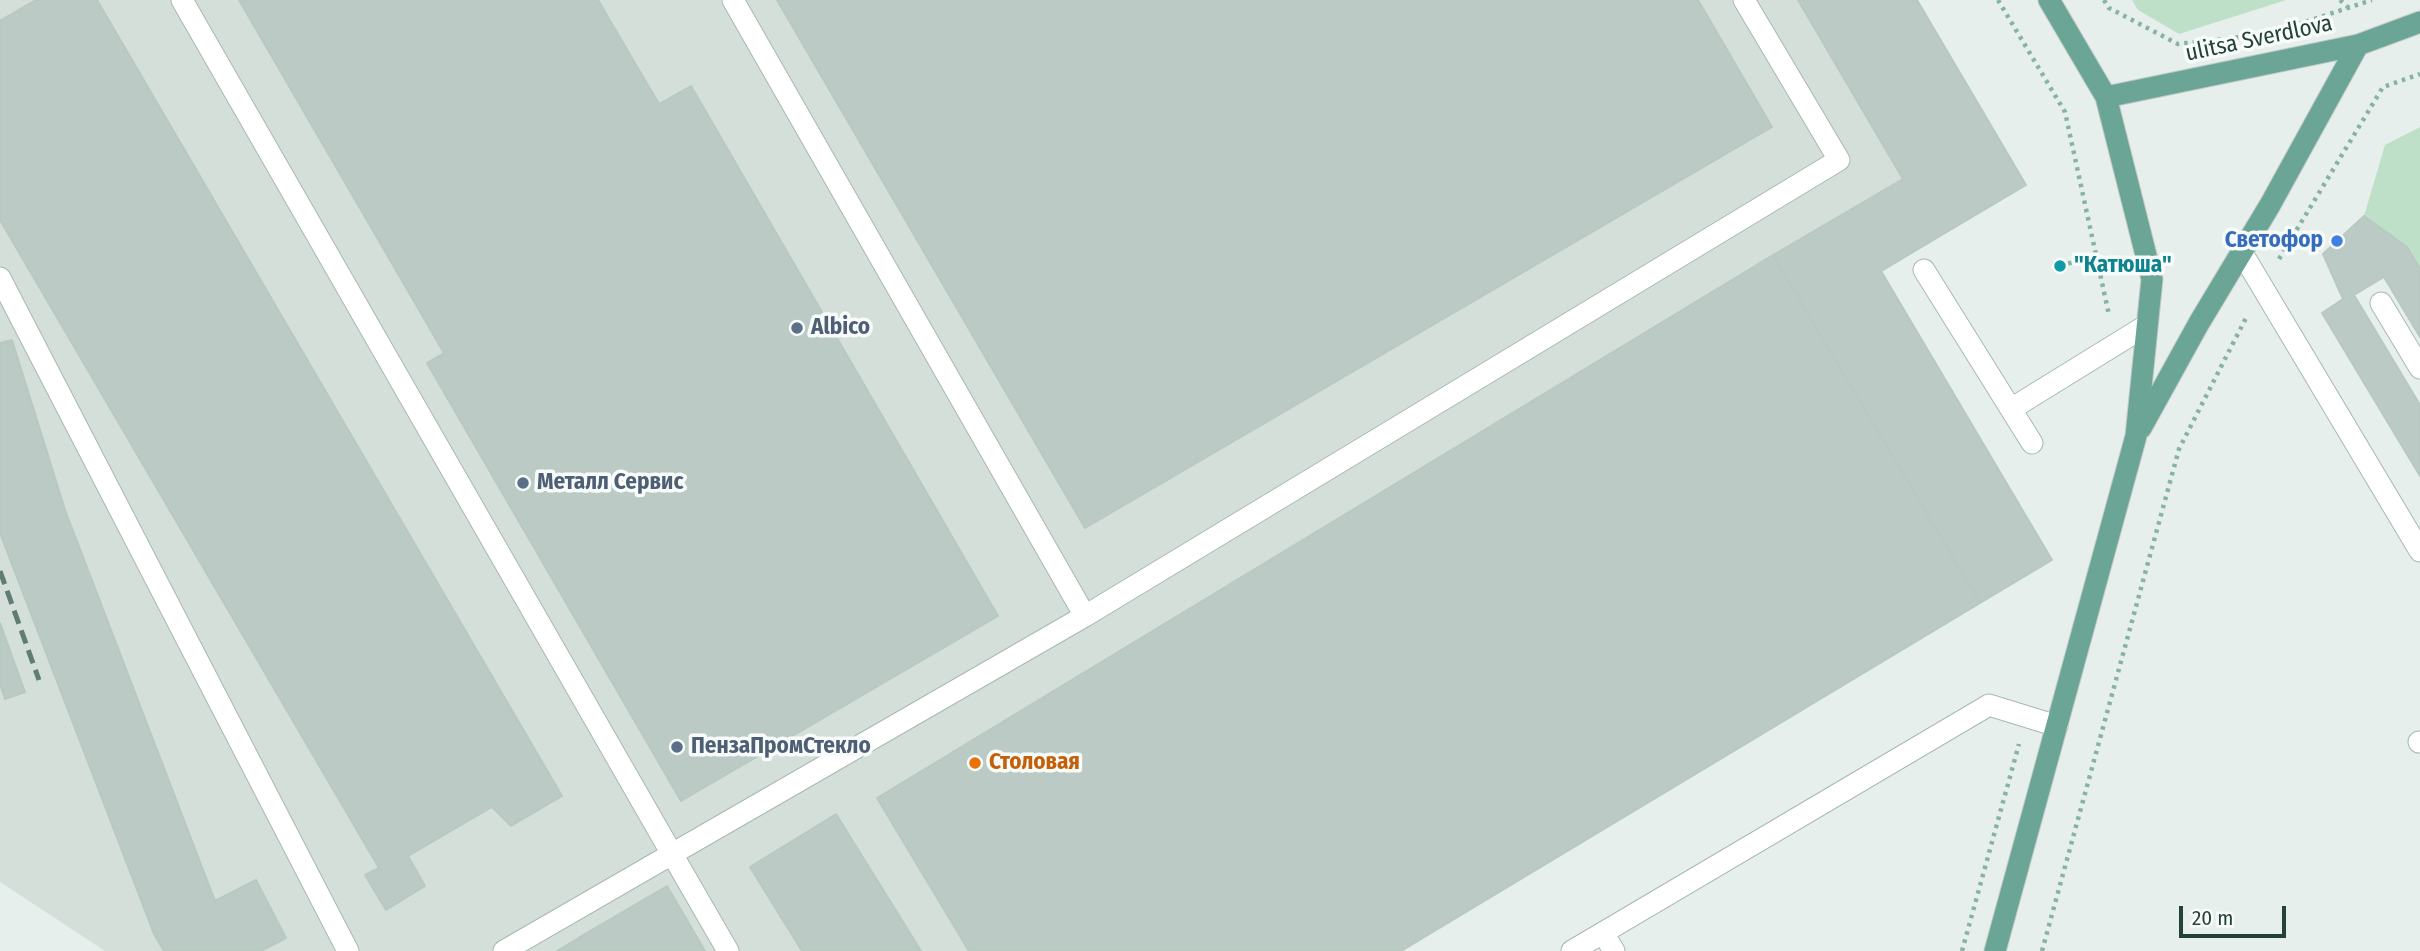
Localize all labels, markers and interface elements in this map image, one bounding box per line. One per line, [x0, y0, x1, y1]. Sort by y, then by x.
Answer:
street label: ulitsa Sverdlova [2183, 10, 2335, 68]
place label: Светофор [2225, 227, 2323, 255]
marker: Светофор [2329, 233, 2345, 249]
place label: "Катюша" [2074, 252, 2172, 280]
marker: "Катюша" [2052, 258, 2068, 274]
place label: Albico [811, 314, 870, 342]
marker: Albico [789, 320, 805, 336]
place label: Металл Сервис [537, 469, 683, 497]
marker: Металл Сервис [515, 475, 531, 491]
place label: ПензаПромСтекло [691, 733, 871, 761]
marker: ПензаПромСтекло [669, 739, 685, 755]
place label: Столовая [989, 749, 1080, 777]
marker: Столовая [967, 755, 983, 771]
scale bar [2182, 892, 2289, 936]
text: 20 m [2192, 905, 2233, 931]

